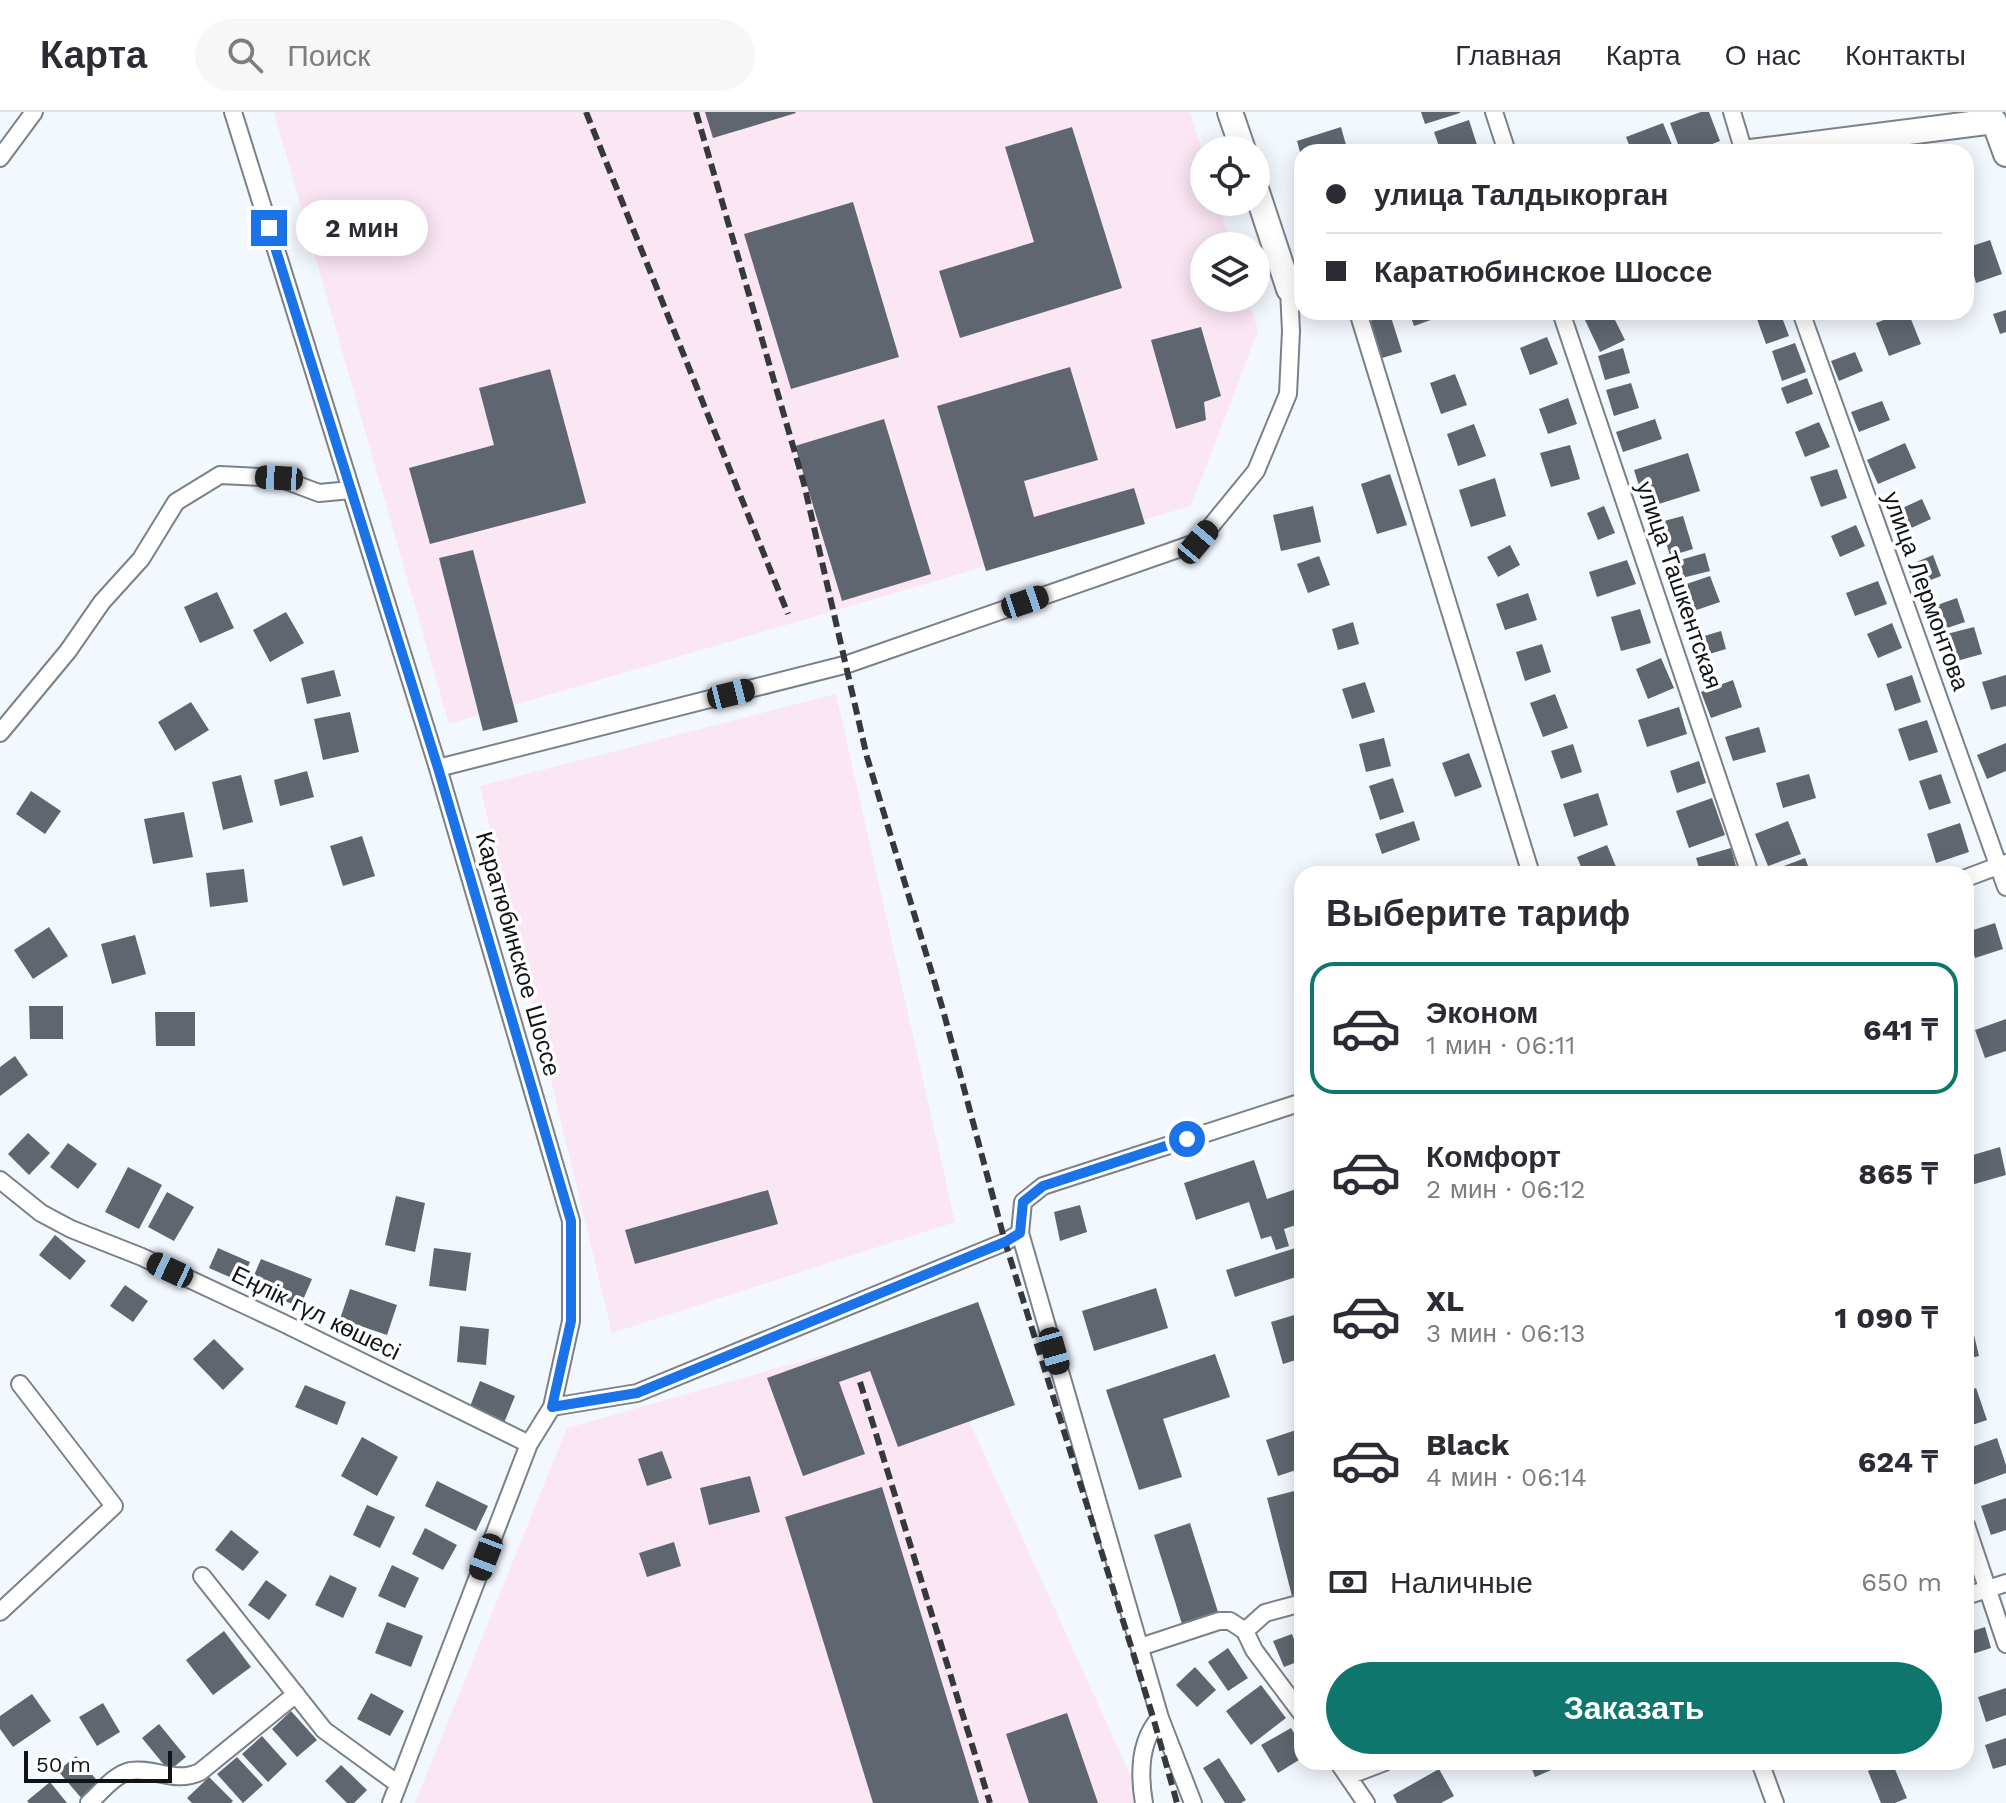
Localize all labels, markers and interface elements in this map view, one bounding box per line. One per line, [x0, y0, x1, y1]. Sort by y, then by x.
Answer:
search box [195, 19, 755, 91]
text: Карта [40, 33, 147, 77]
icon: search [223, 33, 267, 77]
text: Поиск [287, 38, 370, 73]
text: Главная [1455, 39, 1562, 72]
text: Карта [1606, 39, 1681, 72]
text: О нас [1725, 39, 1801, 72]
text: Контакты [1845, 39, 1966, 72]
map controls [1190, 136, 1270, 312]
button: locate [1190, 136, 1270, 216]
text: улица Талдыкорган [1374, 177, 1668, 212]
callout: 2 мин [297, 200, 429, 256]
route end [251, 210, 287, 246]
text: 2 мин [325, 213, 399, 243]
button: layers [1190, 232, 1270, 312]
text: Каратюбинское Шоссе [1374, 254, 1712, 289]
car [254, 465, 304, 491]
street label: улица Ташкентская [1630, 477, 1728, 693]
street label: улица Лермонтова [1877, 488, 1975, 695]
car [1173, 516, 1223, 568]
car [998, 583, 1052, 621]
car [705, 677, 757, 711]
street label: Каратюбинское Шоссе [470, 828, 566, 1080]
text: Выберите тариф [1326, 893, 1630, 935]
icon: car [1330, 992, 1402, 1064]
text: Эконом [1426, 995, 1539, 1030]
text: 641 ₸ [1863, 1012, 1938, 1047]
text: 1 мин · 06:11 [1426, 1030, 1575, 1060]
route start [1169, 1121, 1205, 1157]
icon: car [1330, 1136, 1402, 1208]
text: Комфорт [1426, 1139, 1561, 1174]
text: 865 ₸ [1858, 1156, 1938, 1191]
text: 2 мин · 06:12 [1426, 1174, 1585, 1204]
car [143, 1249, 197, 1291]
street label: Еңлік гүл көшесі [227, 1260, 405, 1366]
icon: car [1330, 1280, 1402, 1352]
text: XL [1426, 1283, 1464, 1318]
text: 1 090 ₸ [1834, 1300, 1938, 1335]
text: 3 мин · 06:13 [1426, 1318, 1585, 1348]
car [1036, 1325, 1072, 1377]
icon: car [1330, 1424, 1402, 1496]
text: Black [1426, 1427, 1510, 1462]
text: 624 ₸ [1858, 1444, 1938, 1479]
text: 4 мин · 06:14 [1426, 1462, 1587, 1492]
car [466, 1530, 506, 1584]
icon: cash [1326, 1560, 1370, 1604]
text: Наличные [1390, 1565, 1533, 1600]
text: 650 m [1861, 1567, 1942, 1597]
button: Заказать [1326, 1662, 1942, 1754]
scale bar [24, 1747, 172, 1783]
text: 50 m [36, 1752, 91, 1777]

